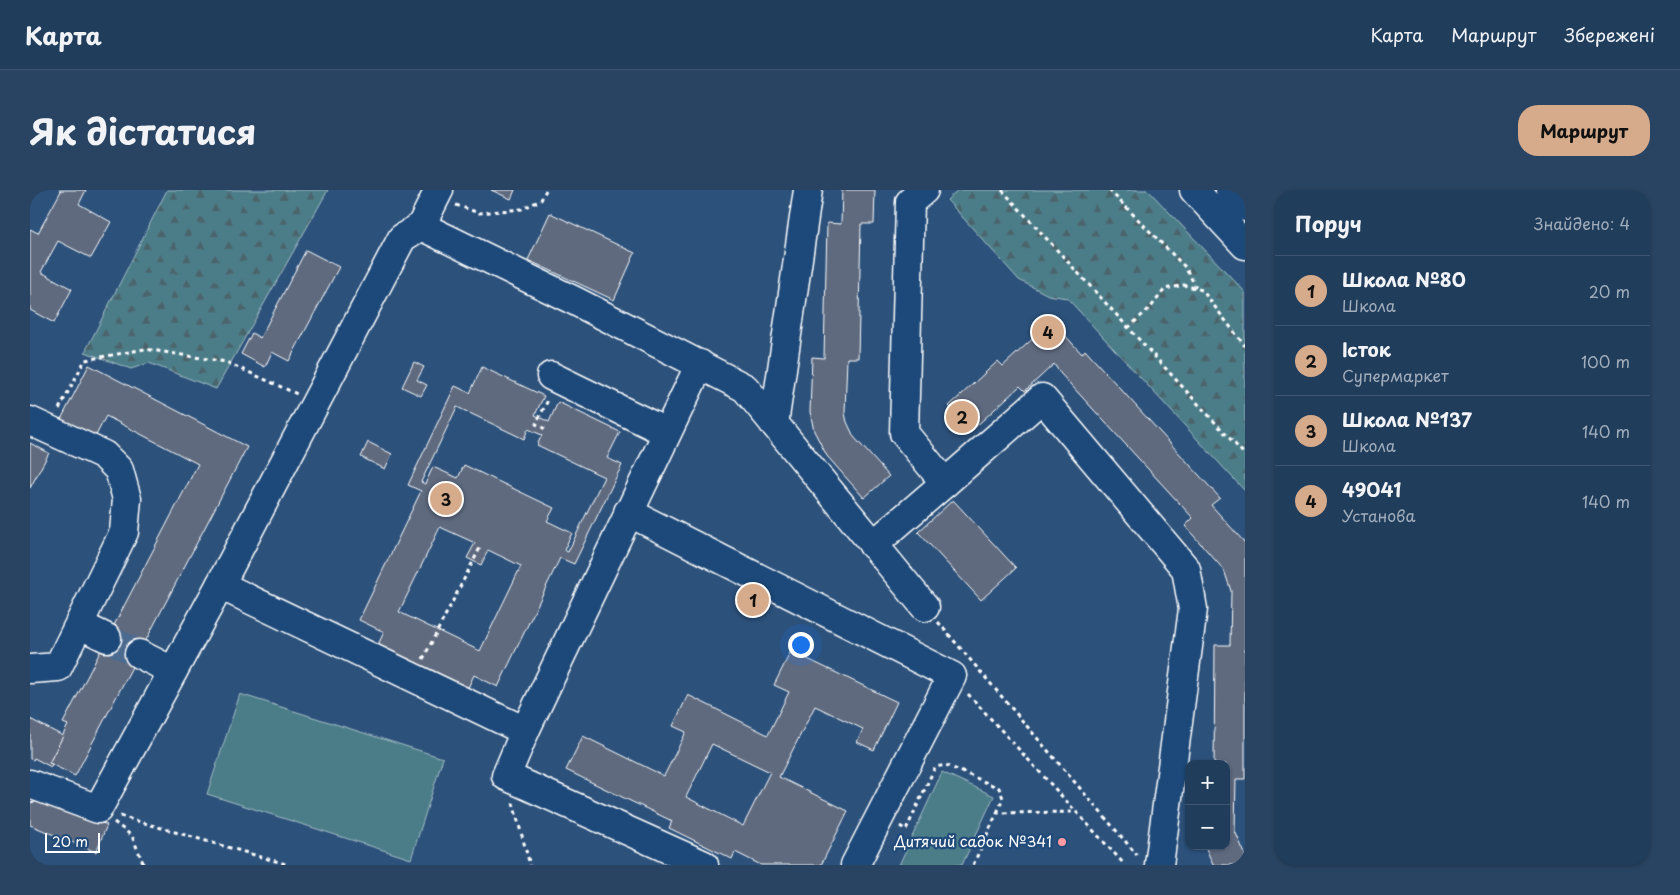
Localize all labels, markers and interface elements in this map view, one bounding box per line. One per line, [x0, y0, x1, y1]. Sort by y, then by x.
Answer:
text: Карта [25, 17, 102, 53]
text: Карта [1370, 21, 1423, 48]
text: Маршрут [1451, 21, 1536, 48]
text: Збережені [1564, 21, 1655, 48]
text: Як дістатися [30, 104, 256, 157]
button: Маршрут [1518, 105, 1650, 156]
text: Поруч [1295, 207, 1362, 239]
text: Знайдено: 4 [1534, 211, 1630, 235]
text: Школа №80 [1342, 265, 1466, 293]
text: 1 [1307, 279, 1315, 303]
text: 20 m [1589, 279, 1630, 303]
text: Школа [1342, 293, 1396, 317]
pin: 4 [1032, 313, 1064, 351]
text: Істок [1342, 335, 1391, 363]
text: 2 [1305, 349, 1317, 373]
text: 100 m [1581, 349, 1630, 373]
text: Супермаркет [1342, 363, 1449, 387]
pin: 2 [946, 398, 978, 436]
text: Школа №137 [1342, 405, 1472, 433]
text: 3 [1306, 419, 1316, 443]
text: 140 m [1582, 419, 1630, 443]
text: Школа [1342, 433, 1396, 457]
text: 49041 [1342, 475, 1401, 503]
pin: 3 [430, 480, 462, 518]
text: 4 [1306, 489, 1316, 513]
text: 140 m [1582, 489, 1630, 513]
text: Установа [1342, 503, 1415, 527]
pin: 1 [737, 581, 769, 619]
your location [788, 632, 814, 658]
map controls [1185, 760, 1230, 850]
button: + [1185, 760, 1230, 805]
button: − [1185, 805, 1230, 850]
place label: Дитячий садок №341 [893, 829, 1052, 852]
scale bar [45, 830, 100, 853]
text: 20 m [52, 831, 88, 852]
marker: Дитячий садок №341 [1056, 836, 1068, 848]

